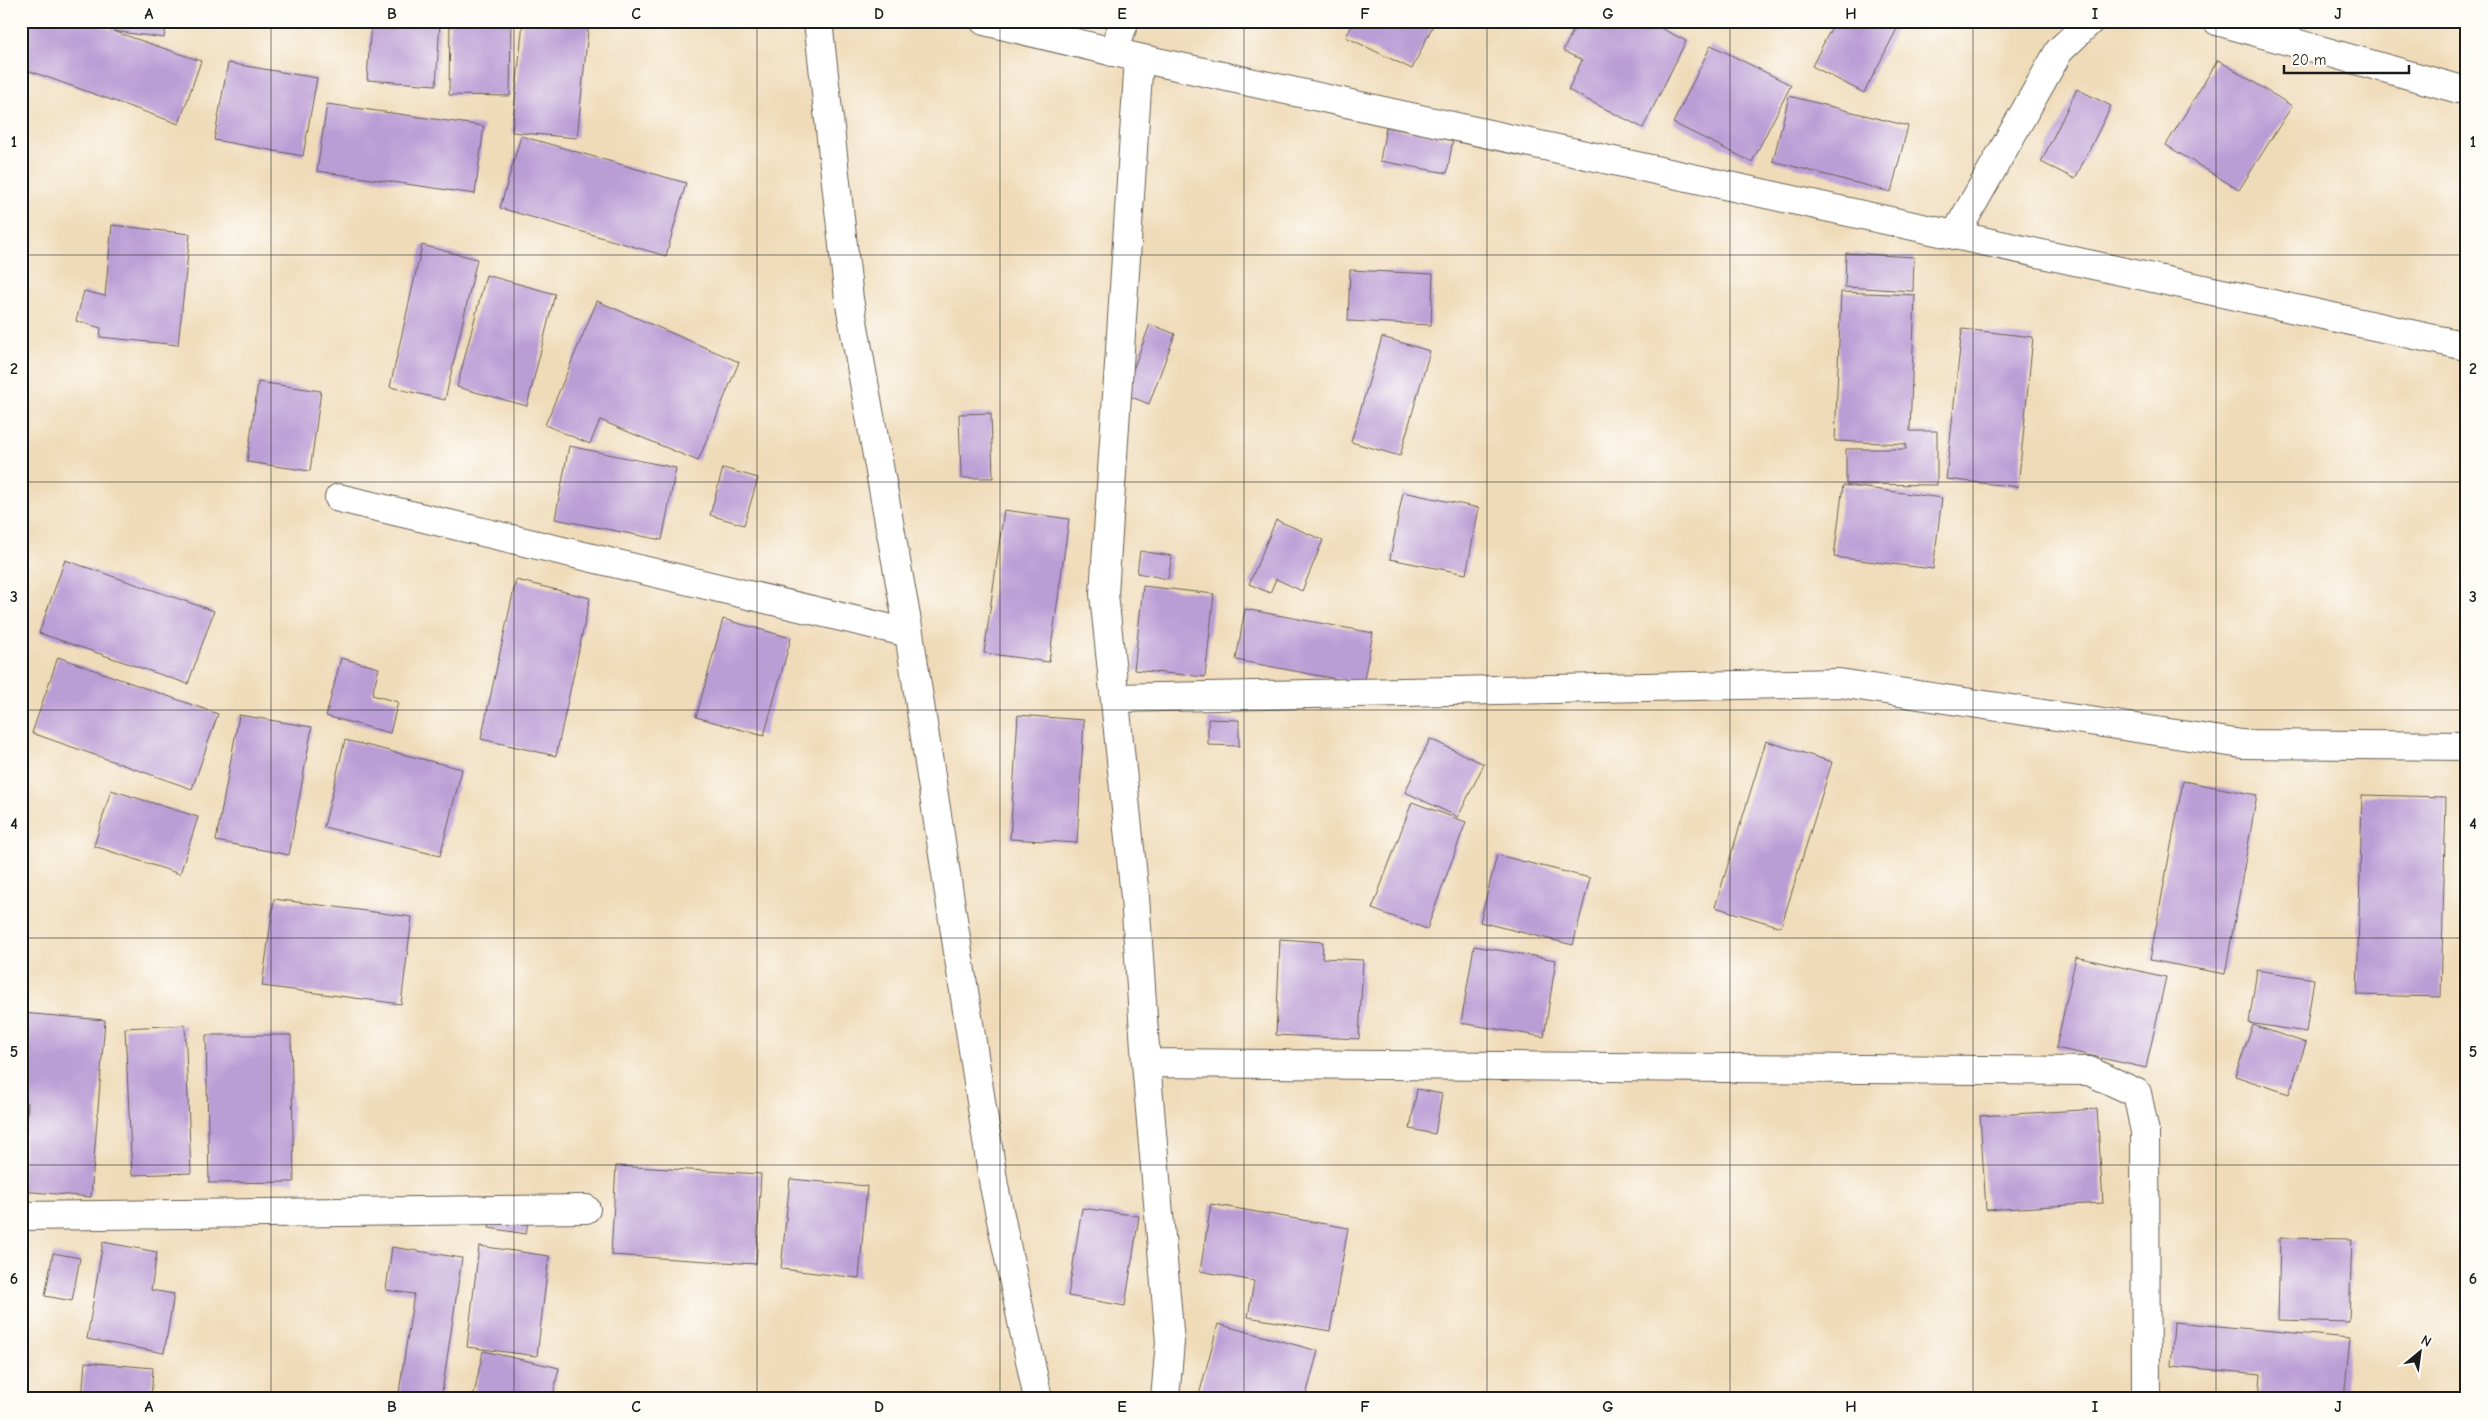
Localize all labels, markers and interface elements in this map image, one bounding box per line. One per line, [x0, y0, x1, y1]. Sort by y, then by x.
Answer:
text: A [145, 5, 154, 23]
text: B [387, 5, 397, 23]
text: C [631, 5, 641, 23]
text: D [874, 5, 884, 23]
text: E [1117, 5, 1127, 23]
text: F [1360, 5, 1370, 23]
text: G [1602, 5, 1614, 23]
text: H [1845, 5, 1857, 23]
text: I [2092, 5, 2098, 23]
text: J [2334, 5, 2342, 23]
scale bar [2284, 42, 2410, 74]
text: 20 m [2292, 51, 2326, 69]
text: 1 [11, 133, 17, 151]
text: 1 [2470, 133, 2476, 151]
text: 2 [10, 360, 18, 378]
text: 2 [2469, 360, 2477, 378]
text: 3 [10, 588, 18, 606]
text: 3 [2469, 588, 2477, 606]
text: 4 [10, 815, 18, 833]
text: 4 [2469, 815, 2477, 833]
text: 5 [10, 1043, 18, 1061]
text: 5 [2469, 1043, 2477, 1061]
text: 6 [10, 1270, 18, 1288]
text: 6 [2469, 1270, 2477, 1288]
north arrow [2394, 1328, 2444, 1378]
text: N [2418, 1331, 2434, 1351]
text: A [145, 1398, 154, 1416]
text: B [387, 1398, 397, 1416]
text: C [631, 1398, 641, 1416]
text: D [874, 1398, 884, 1416]
text: E [1117, 1398, 1127, 1416]
text: F [1360, 1398, 1370, 1416]
text: G [1602, 1398, 1614, 1416]
text: H [1845, 1398, 1857, 1416]
text: I [2092, 1398, 2098, 1416]
text: J [2334, 1398, 2342, 1416]

